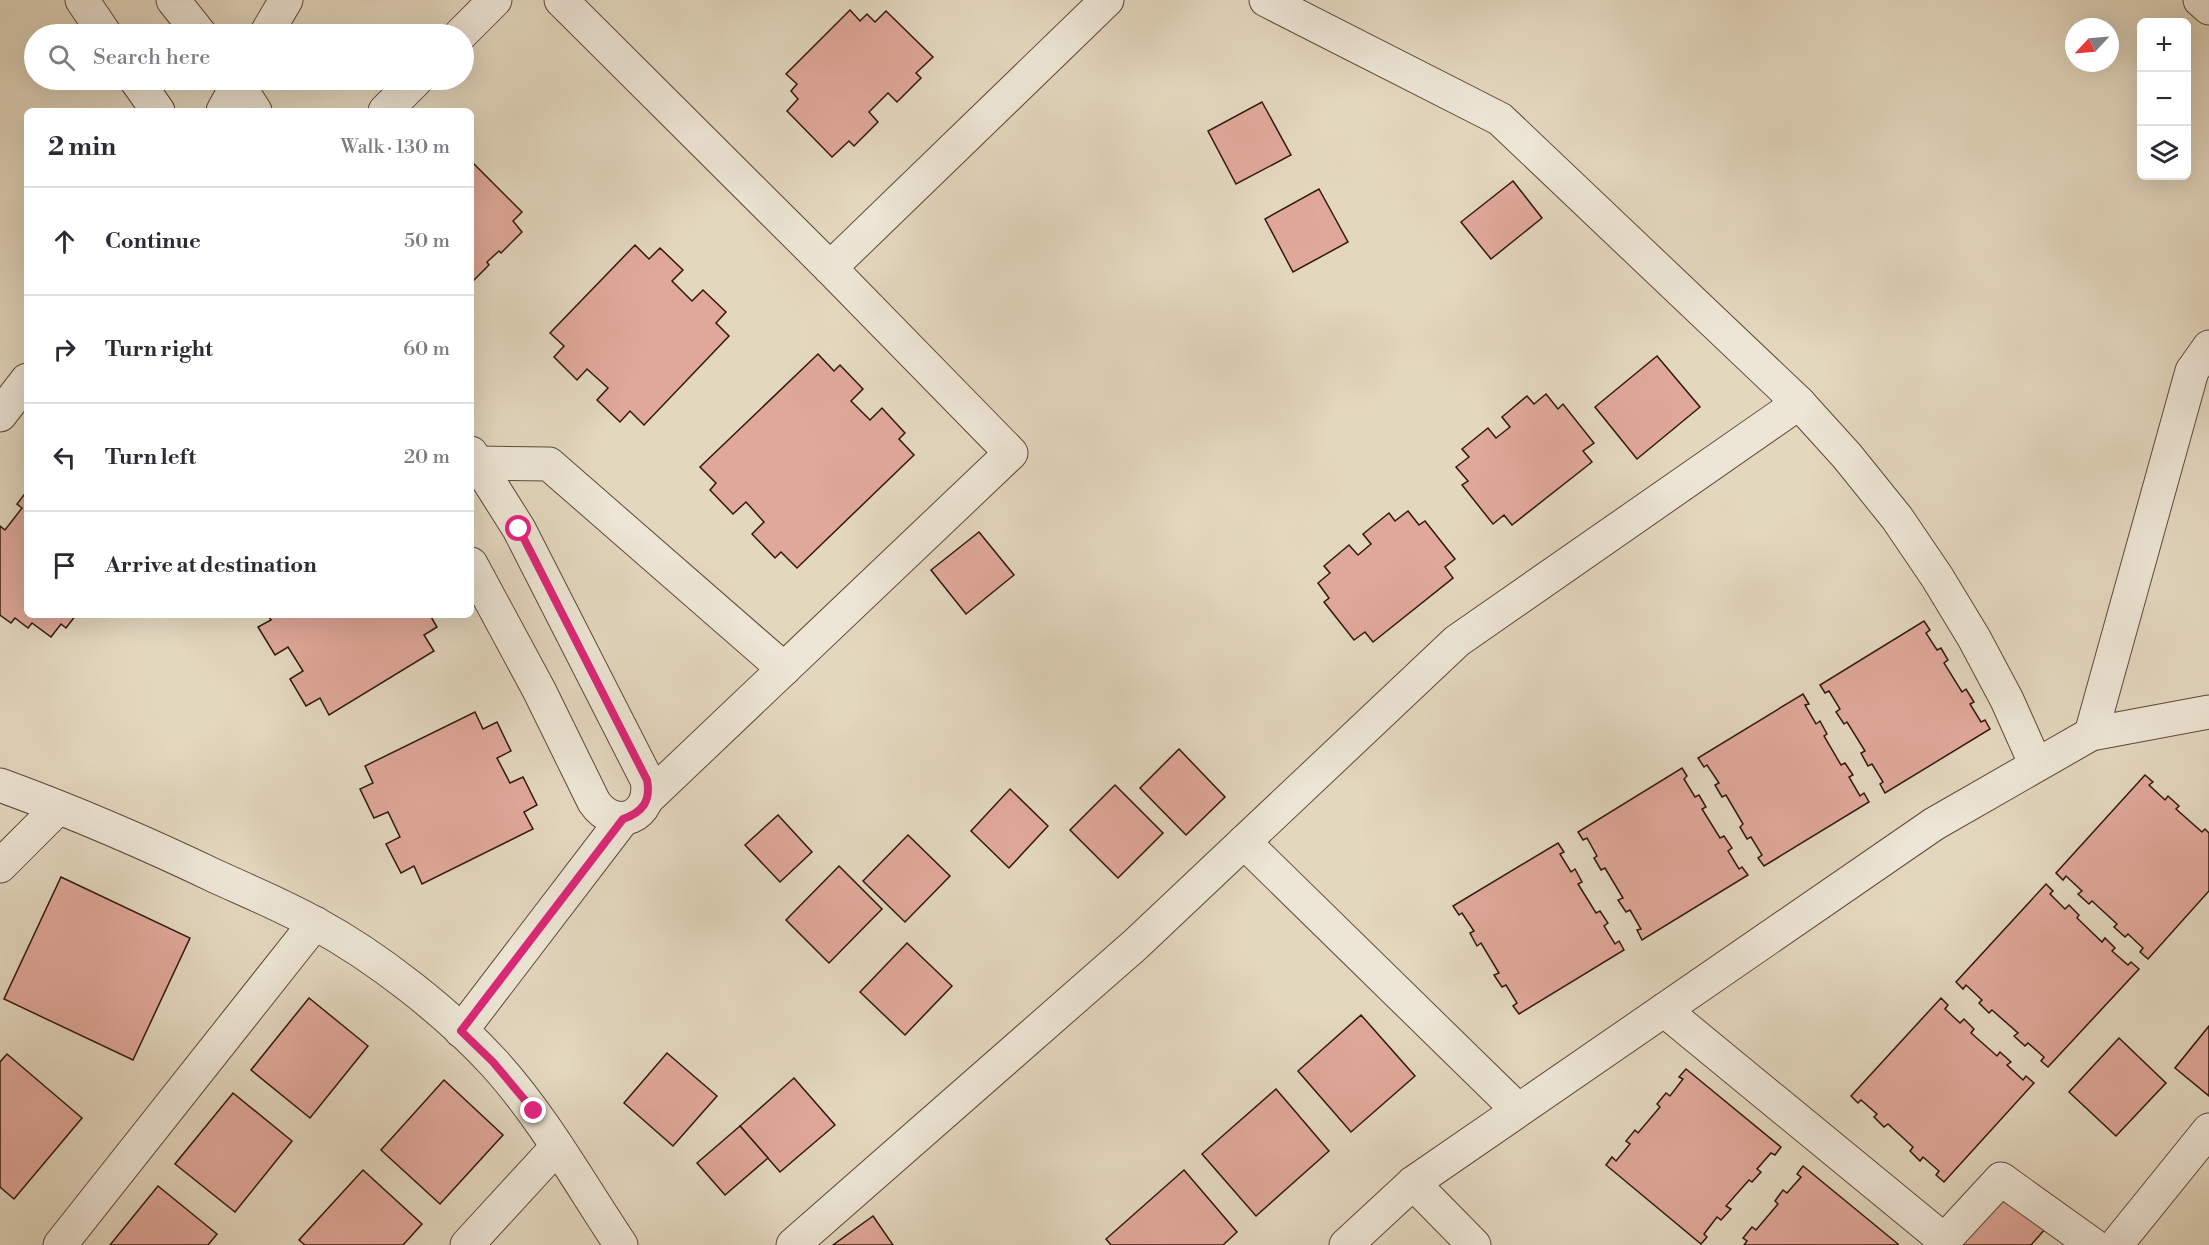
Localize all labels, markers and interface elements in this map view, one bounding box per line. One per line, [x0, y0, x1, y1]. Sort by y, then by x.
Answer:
north arrow [2065, 18, 2119, 72]
map controls [2137, 18, 2191, 180]
button: + [2137, 18, 2191, 72]
search box [24, 24, 474, 90]
icon: search [45, 41, 78, 74]
text: Search here [93, 44, 210, 71]
button: − [2137, 72, 2191, 126]
button: layers [2137, 126, 2191, 180]
text: 2 min [48, 131, 116, 163]
text: Walk · 130 m [341, 135, 450, 160]
icon: ahead [48, 225, 81, 258]
text: Continue [105, 228, 201, 255]
text: 50 m [404, 229, 450, 254]
icon: right [48, 333, 81, 366]
text: Turn right [105, 336, 213, 363]
text: 60 m [403, 337, 450, 362]
icon: left [48, 441, 81, 474]
text: Turn left [105, 444, 196, 471]
text: 20 m [404, 445, 450, 470]
route start [505, 515, 531, 541]
icon: arrive [48, 549, 81, 582]
text: Arrive at destination [105, 552, 317, 579]
route end [520, 1097, 546, 1123]

